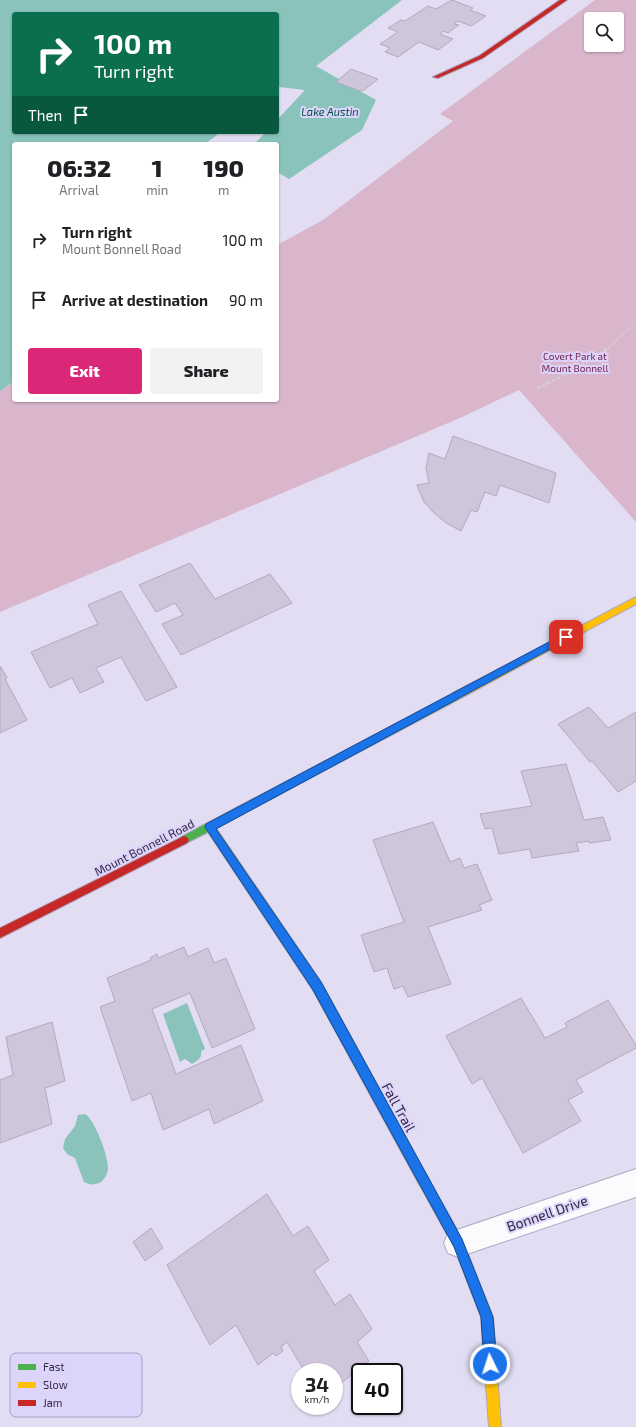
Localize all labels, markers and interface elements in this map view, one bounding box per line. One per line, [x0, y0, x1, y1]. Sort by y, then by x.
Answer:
map controls [584, 12, 624, 52]
button: search [584, 12, 624, 52]
text: 100 m [94, 26, 172, 60]
icon: right [28, 28, 80, 80]
text: Turn right [94, 60, 174, 82]
icon: arrive [70, 104, 92, 126]
water label: Lake Austin [301, 105, 359, 118]
text: Then [28, 106, 62, 124]
text: 06:32 [47, 153, 111, 182]
text: 1 [152, 153, 163, 182]
text: 190 [203, 153, 244, 182]
text: Arrival [59, 182, 99, 198]
text: min [146, 182, 168, 198]
text: m [218, 182, 229, 198]
text: Turn right [62, 223, 132, 241]
icon: right [28, 229, 50, 251]
text: 100 m [222, 231, 263, 249]
text: Mount Bonnell Road [62, 241, 181, 257]
icon: arrive [28, 289, 50, 311]
text: Arrive at destination [62, 291, 208, 309]
text: 90 m [229, 291, 263, 309]
button: Exit [28, 348, 142, 394]
button: Share [150, 348, 263, 394]
park label: Covert Park at Mount Bonnell [542, 350, 608, 374]
pin [549, 620, 583, 654]
icon: arrive [555, 626, 577, 648]
street label: Mount Bonnell Road [92, 816, 196, 878]
street label: Fall Trail [379, 1080, 420, 1135]
street label: Bonnell Drive [504, 1191, 590, 1235]
position arrow [469, 1343, 511, 1385]
legend [10, 1353, 142, 1417]
text: Fast [43, 1360, 65, 1373]
speed limit sign: 40 [351, 1363, 403, 1415]
text: 34 [305, 1372, 329, 1396]
text: Slow [43, 1378, 68, 1391]
text: km/h [305, 1393, 329, 1405]
text: Jam [43, 1396, 62, 1409]

